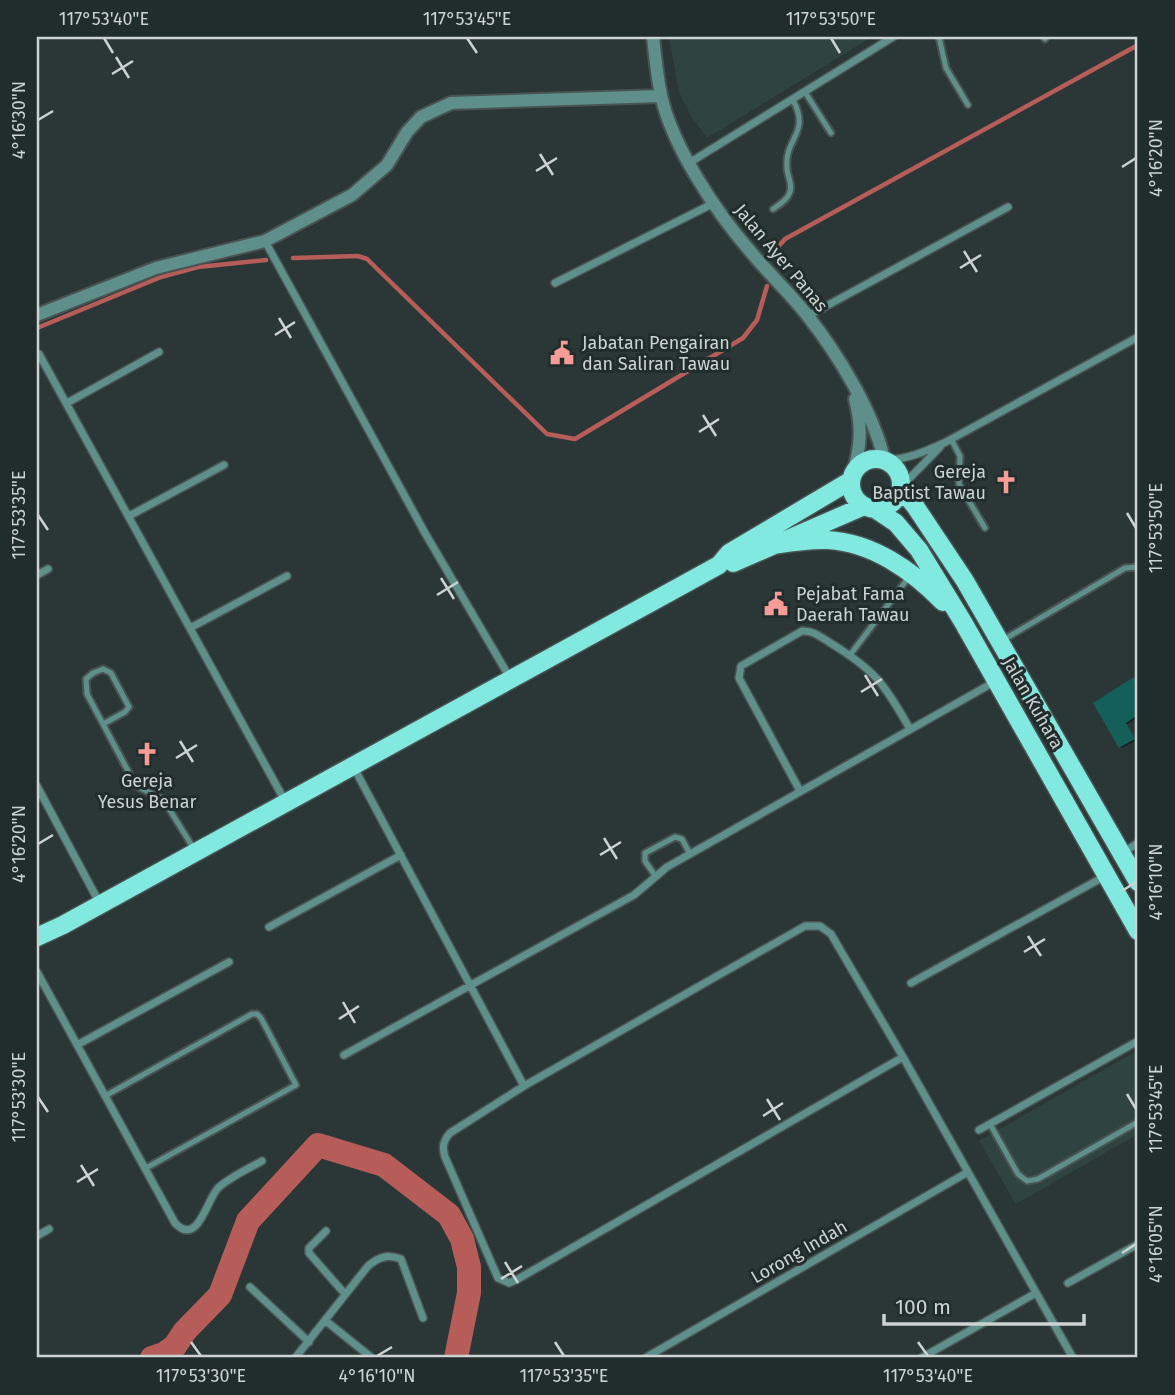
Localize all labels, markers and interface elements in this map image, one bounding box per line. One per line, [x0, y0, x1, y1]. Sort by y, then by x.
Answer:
text: 117°53'40"E [59, 8, 149, 30]
text: 117°53'45"E [423, 8, 511, 30]
text: 117°53'50"E [786, 8, 876, 30]
text: 4°16'30"N [8, 81, 30, 159]
text: 4°16'20"N [1145, 119, 1167, 197]
street label: Jalan Ayer Panas [730, 200, 832, 316]
place label: Jabatan Pengairan dan Saliran Tawau [582, 332, 730, 375]
public building icon: Jabatan Pengairan dan Saliran Tawau [548, 339, 576, 367]
place label: Gereja Baptist Tawau [872, 461, 986, 504]
church icon: Gereja Baptist Tawau [992, 468, 1020, 496]
text: 117°53'35"E [8, 470, 30, 560]
text: 117°53'50"E [1145, 483, 1167, 573]
place label: Pejabat Fama Daerah Tawau [796, 583, 910, 626]
public building icon: Pejabat Fama Daerah Tawau [762, 590, 790, 618]
street label: Jalan Kuhara [998, 653, 1068, 753]
church icon: Gereja Yesus Benar [133, 740, 161, 768]
place label: Gereja Yesus Benar [98, 770, 196, 813]
text: 4°16'20"N [8, 805, 30, 883]
text: 4°16'10"N [1145, 843, 1167, 921]
text: 117°53'30"E [8, 1052, 30, 1142]
text: 117°53'45"E [1145, 1065, 1167, 1153]
text: 4°16'05"N [1145, 1205, 1167, 1283]
street label: Lorong Indah [747, 1216, 851, 1288]
scale bar [884, 1283, 1084, 1327]
text: 100 m [895, 1294, 951, 1320]
text: 117°53'30"E [156, 1365, 246, 1387]
text: 4°16'10"N [338, 1365, 416, 1387]
text: 117°53'35"E [519, 1365, 609, 1387]
text: 117°53'40"E [883, 1365, 973, 1387]

